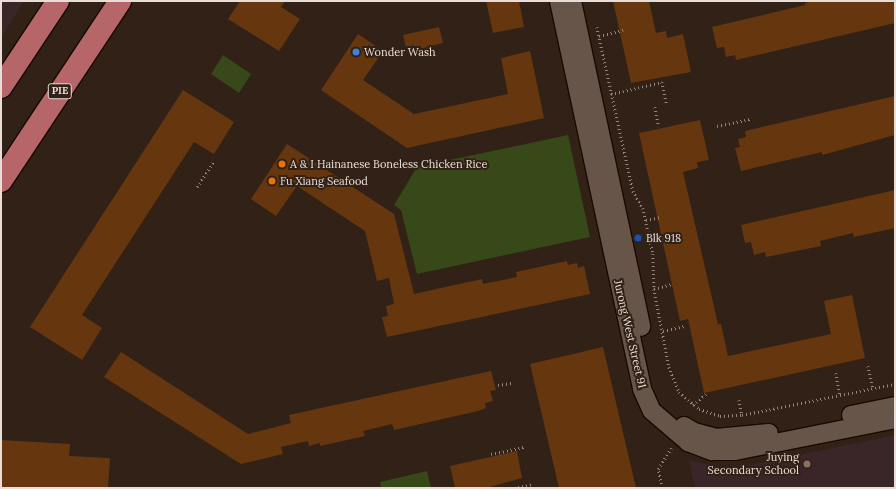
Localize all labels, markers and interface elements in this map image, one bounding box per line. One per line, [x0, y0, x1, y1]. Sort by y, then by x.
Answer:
place label: Wonder Wash [364, 45, 436, 59]
marker: Wonder Wash [351, 47, 361, 57]
road number: PIE [47, 83, 73, 99]
place label: A & I Hainanese Boneless Chicken Rice [290, 157, 487, 171]
marker: A & I Hainanese Boneless Chicken Rice [277, 159, 287, 169]
place label: Fu Xiang Seafood [280, 174, 368, 188]
marker: Fu Xiang Seafood [267, 176, 277, 186]
place label: Blk 918 [646, 231, 681, 245]
marker: Blk 918 [633, 233, 643, 243]
street label: Jurong West Street 91 [611, 279, 649, 389]
place label: Juying Secondary School [708, 451, 799, 477]
marker: Juying Secondary School [802, 459, 812, 469]

